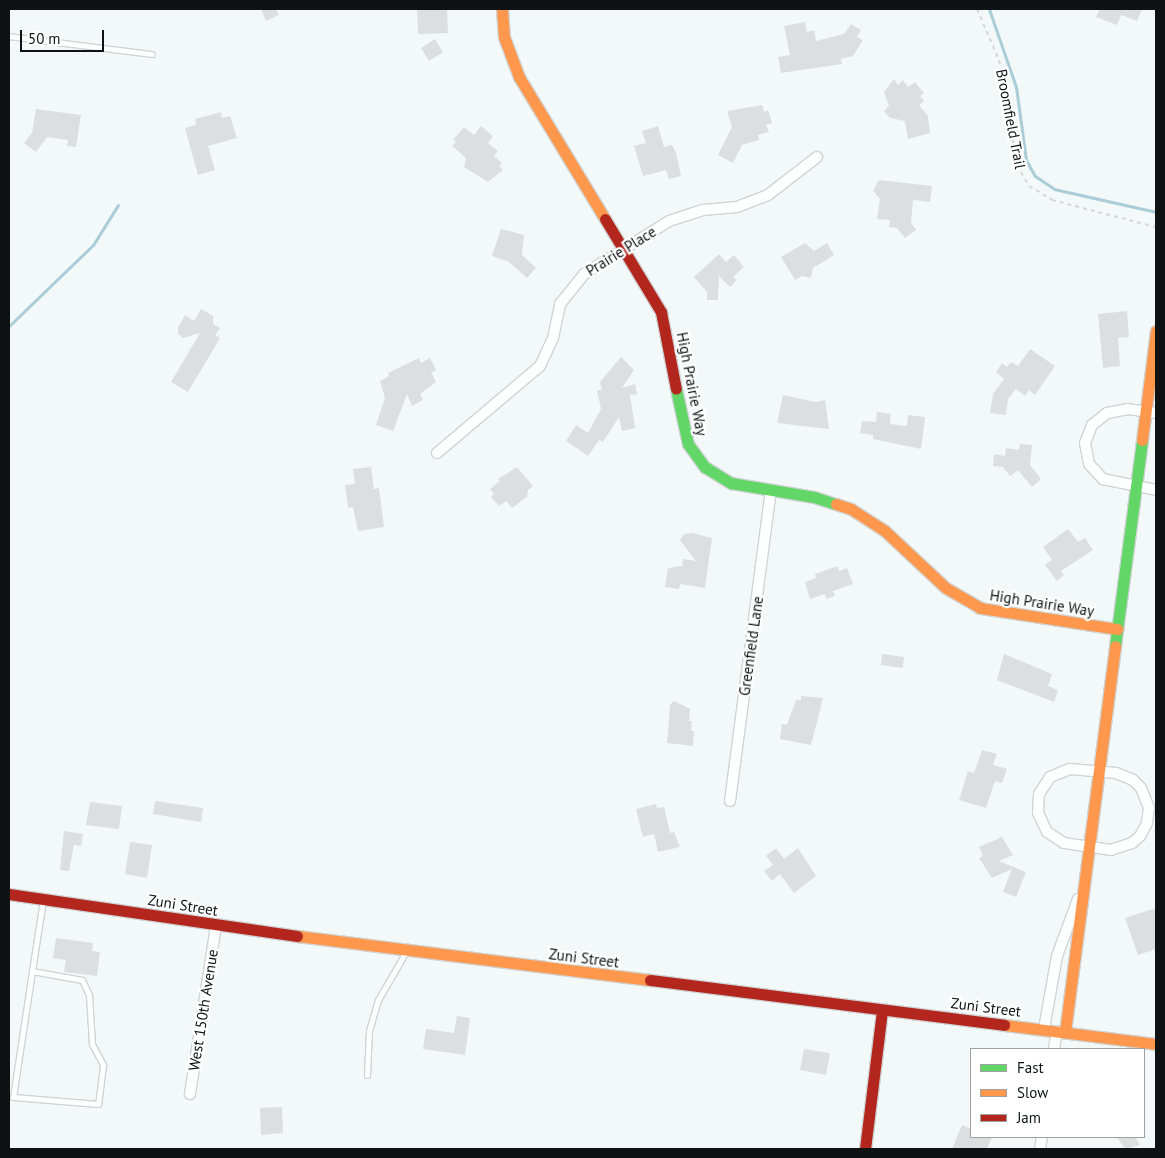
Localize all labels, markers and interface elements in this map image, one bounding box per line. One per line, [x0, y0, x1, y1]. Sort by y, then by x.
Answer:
scale bar [22, 20, 106, 52]
text: 50 m [28, 29, 61, 48]
street label: Broomfield Trail [992, 67, 1030, 171]
street label: Prairie Place [583, 222, 659, 280]
street label: High Prairie Way [673, 330, 711, 438]
street label: High Prairie Way [988, 586, 1096, 620]
street label: Greenfield Lane [735, 595, 767, 697]
street label: Zuni Street [147, 891, 219, 919]
street label: Zuni Street [548, 945, 620, 971]
street label: West 150th Avenue [184, 948, 222, 1072]
street label: Zuni Street [950, 994, 1022, 1020]
legend [970, 1048, 1145, 1138]
text: Fast [1017, 1058, 1044, 1077]
text: Slow [1017, 1083, 1048, 1102]
text: Jam [1017, 1108, 1041, 1127]

